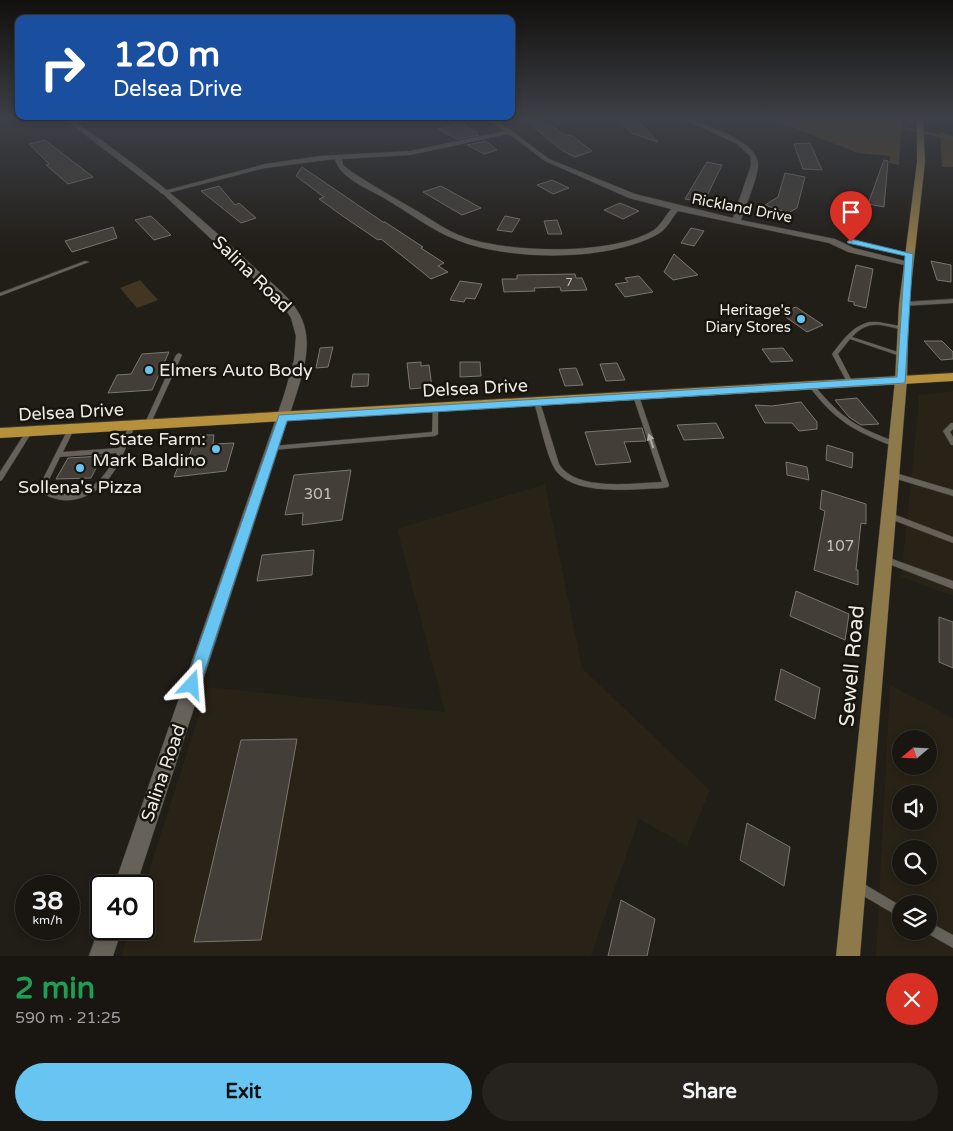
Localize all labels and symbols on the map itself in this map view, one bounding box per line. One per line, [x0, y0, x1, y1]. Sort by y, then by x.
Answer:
street label: Rickland Drive [690, 189, 794, 227]
pin [830, 191, 872, 242]
street label: Salina Road [208, 231, 296, 317]
house number: 7 [565, 275, 573, 289]
place label: Heritage's Diary Stores [705, 301, 791, 336]
marker: Heritage's Diary Stores [795, 313, 807, 325]
place label: Elmers Auto Body [159, 359, 313, 381]
marker: Elmers Auto Body [143, 364, 155, 376]
street label: Delsea Drive [422, 374, 528, 402]
street label: Delsea Drive [18, 398, 124, 426]
place label: State Farm: Mark Baldino [92, 428, 206, 471]
one-way arrow [647, 433, 654, 448]
marker: State Farm: Mark Baldino [210, 443, 222, 455]
marker: Sollena's Pizza [74, 462, 86, 474]
place label: Sollena's Pizza [18, 476, 142, 498]
house number: 301 [304, 485, 332, 503]
house number: 107 [826, 537, 854, 555]
street label: Sewell Road [834, 604, 870, 728]
position arrow [165, 658, 217, 710]
street label: Salina Road [136, 722, 190, 824]
north arrow [892, 730, 938, 775]
speed limit sign: 40 [90, 875, 155, 940]

